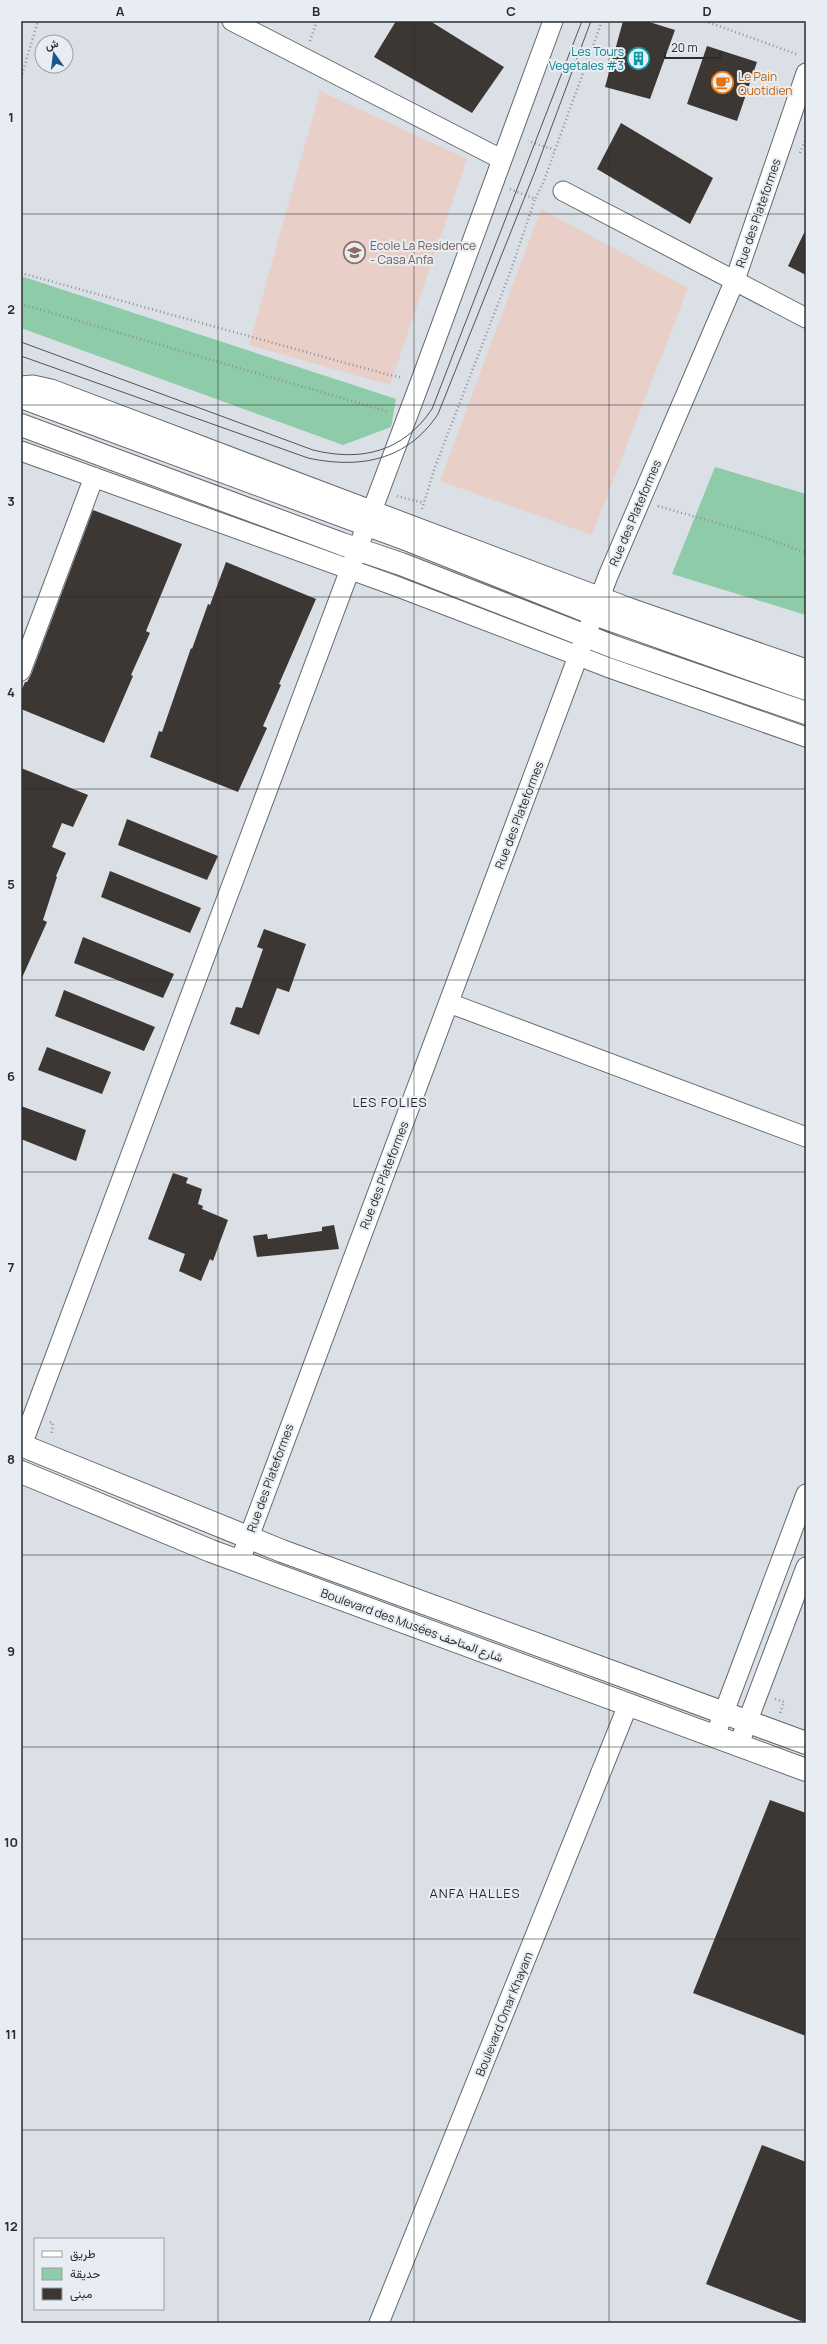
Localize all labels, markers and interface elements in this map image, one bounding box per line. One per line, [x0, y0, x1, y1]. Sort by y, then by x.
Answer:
text: A [116, 2, 125, 20]
text: B [312, 2, 320, 20]
text: C [506, 2, 516, 20]
text: D [702, 2, 712, 20]
north arrow [34, 34, 74, 74]
scale bar [665, 34, 720, 60]
text: ش [43, 35, 60, 53]
text: 20 m [671, 39, 698, 56]
place label: Les Tours Vegetales #3 [549, 43, 624, 74]
building icon: Les Tours Vegetales #3 [626, 45, 652, 71]
place label: Le Pain Quotidien [738, 68, 792, 99]
cafe icon: Le Pain Quotidien [709, 70, 735, 96]
text: 1 [8, 108, 14, 126]
street label: Rue des Plateformes [731, 156, 785, 270]
place label: Ecole La Residence - Casa Anfa [370, 237, 476, 268]
school or university icon: Ecole La Residence - Casa Anfa [342, 239, 368, 265]
text: 2 [7, 300, 15, 318]
street label: Rue des Plateformes [605, 457, 665, 569]
text: 3 [7, 492, 15, 510]
text: 4 [7, 683, 15, 701]
street label: Rue des Plateformes [491, 759, 547, 871]
text: 5 [7, 875, 15, 893]
text: 6 [7, 1067, 15, 1085]
district label: LES FOLIES [352, 1093, 428, 1111]
street label: Rue des Plateformes [356, 1119, 412, 1231]
text: 7 [8, 1258, 15, 1276]
street label: Rue des Plateformes [242, 1421, 298, 1535]
text: 8 [7, 1450, 15, 1468]
street label: Boulevard des Musées شارع المتاحف [318, 1584, 506, 1667]
text: 9 [7, 1642, 15, 1660]
text: 10 [4, 1833, 18, 1851]
district label: ANFA HALLES [430, 1884, 520, 1902]
street label: Boulevard Omar Khayam [471, 1949, 537, 2079]
text: 11 [5, 2025, 17, 2043]
text: 12 [4, 2217, 18, 2235]
legend [34, 2238, 164, 2310]
text: طريق [70, 2245, 96, 2262]
text: حديقة [70, 2265, 100, 2282]
text: مبنى [70, 2285, 92, 2302]

